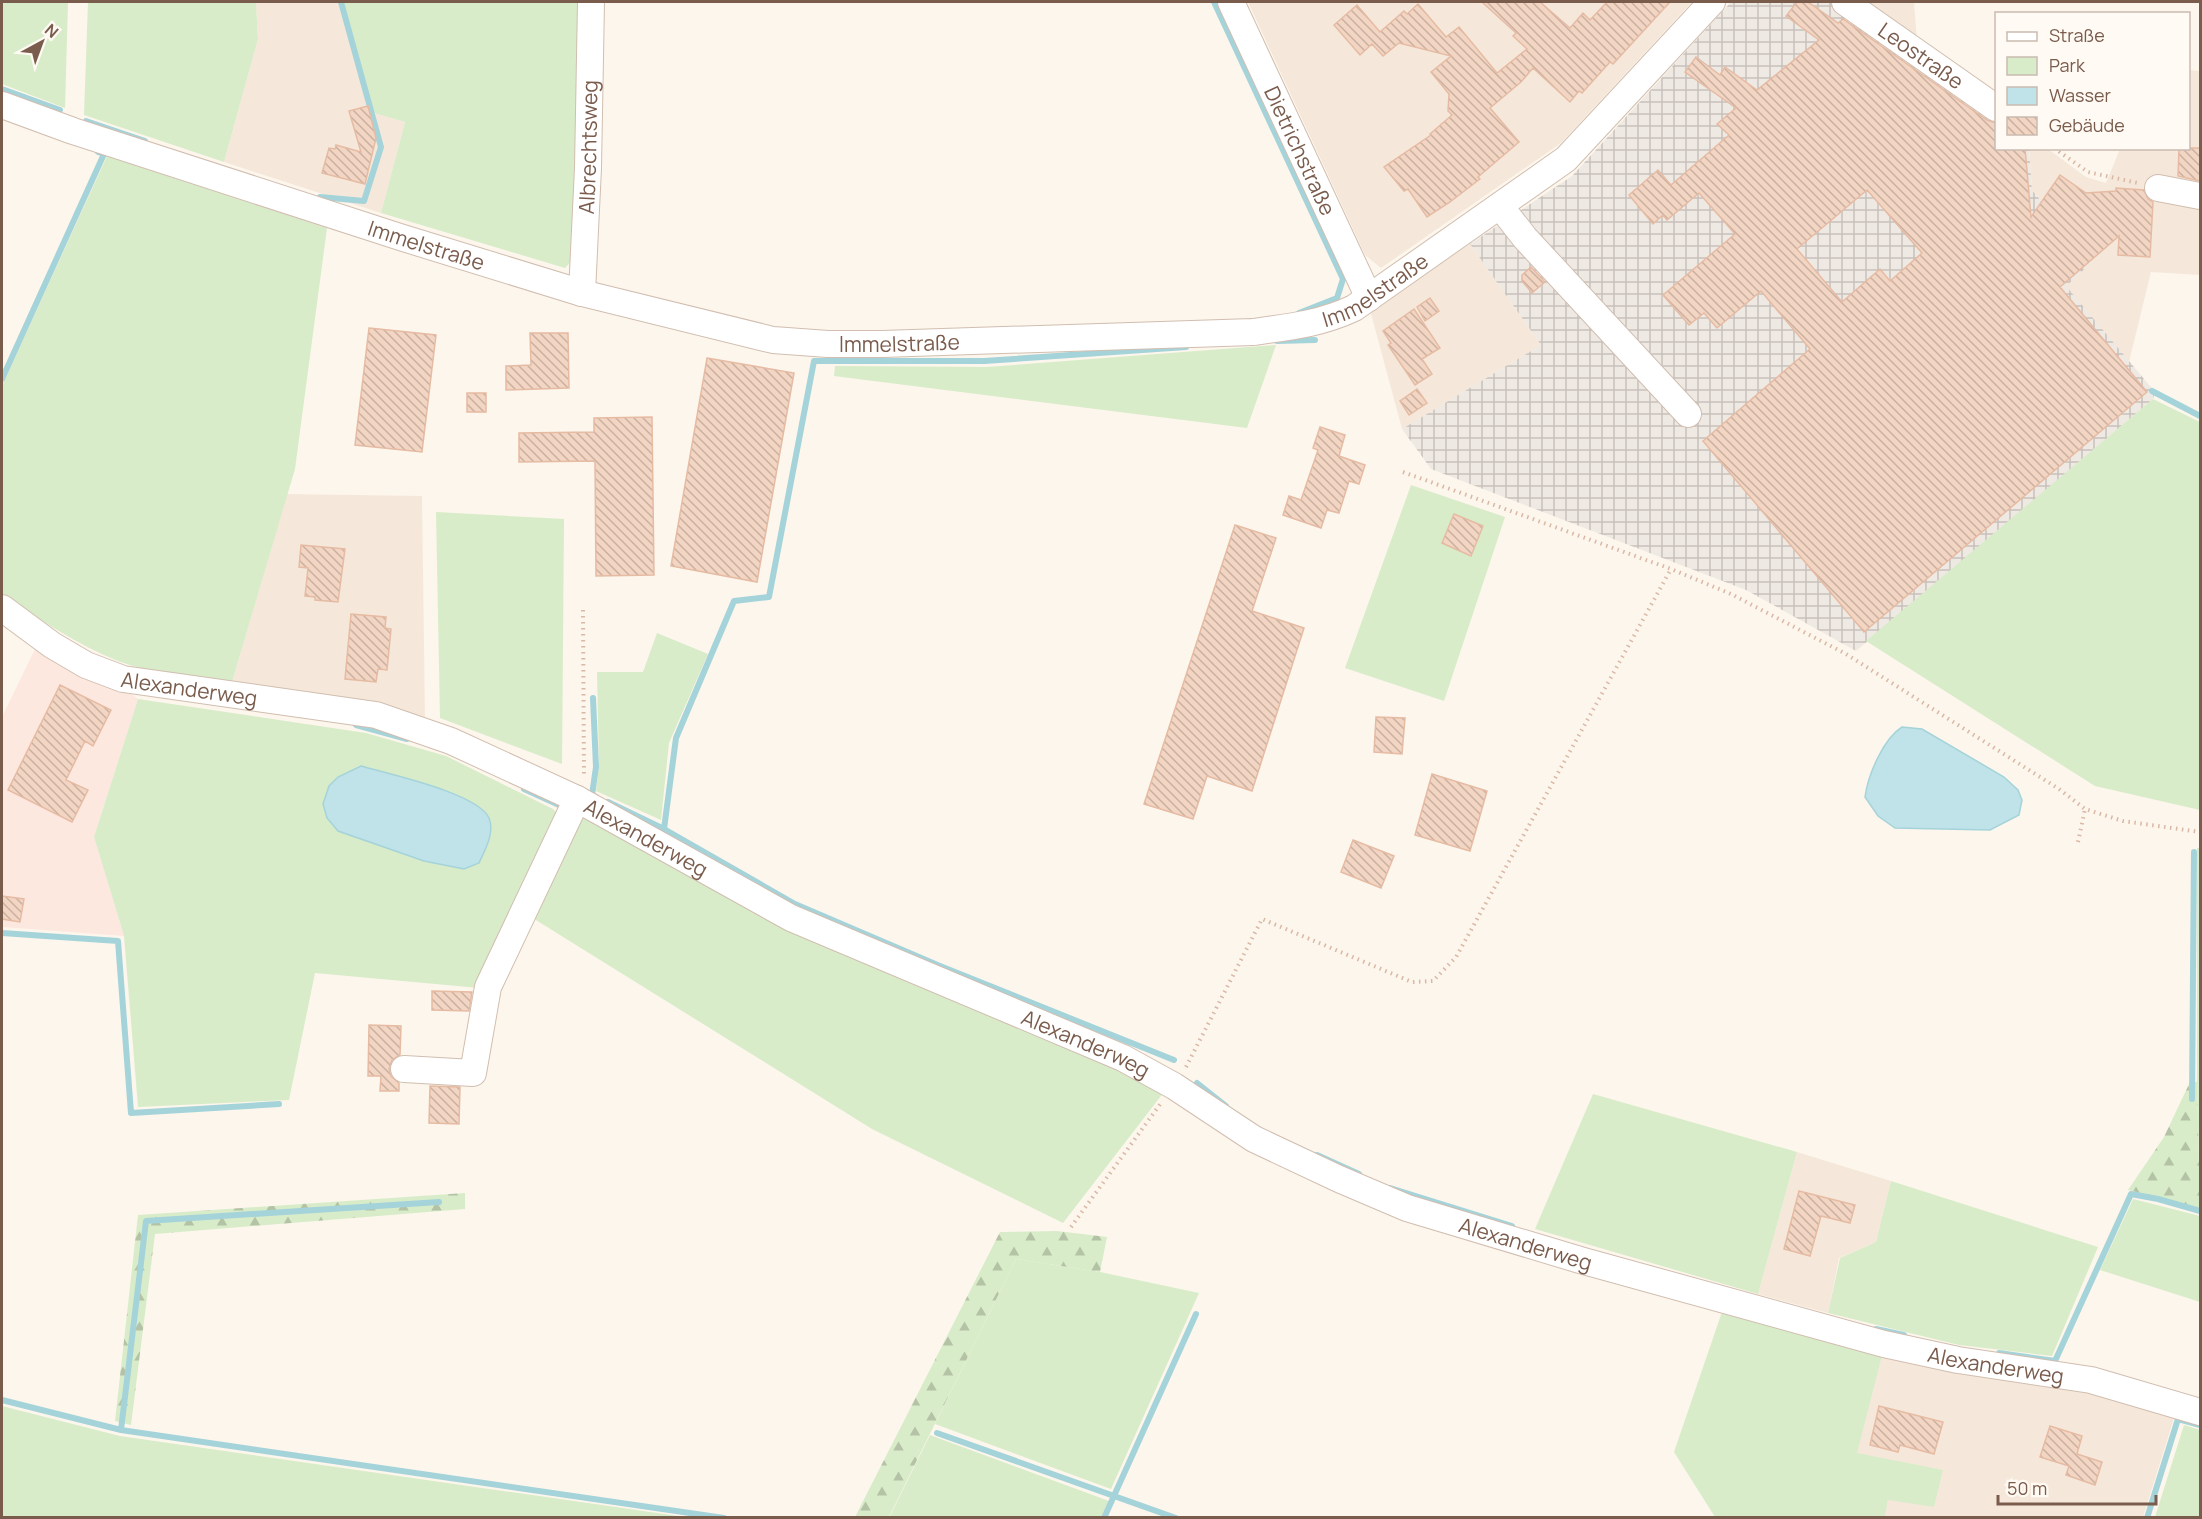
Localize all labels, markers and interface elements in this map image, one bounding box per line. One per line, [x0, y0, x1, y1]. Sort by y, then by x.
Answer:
north arrow [12, 12, 72, 72]
legend [1995, 12, 2190, 150]
street label: Leostraße [1873, 16, 1969, 95]
text: N [40, 19, 63, 43]
text: Straße [2049, 23, 2105, 47]
text: Park [2049, 53, 2086, 77]
street label: Albrechtsweg [572, 80, 604, 215]
street label: Dietrichstraße [1258, 82, 1342, 220]
text: Wasser [2049, 83, 2111, 107]
text: Gebäude [2049, 113, 2125, 137]
street label: Immelstraße [365, 214, 488, 276]
street label: Immelstraße [1319, 246, 1433, 333]
street label: Immelstraße [839, 327, 960, 358]
street label: Alexanderweg [119, 665, 259, 712]
street label: Alexanderweg [579, 792, 713, 883]
street label: Alexanderweg [1017, 1003, 1155, 1084]
street label: Alexanderweg [1456, 1210, 1595, 1277]
street label: Alexanderweg [1925, 1340, 2066, 1390]
scale bar [1998, 1468, 2156, 1506]
text: 50 m [2007, 1476, 2047, 1500]

